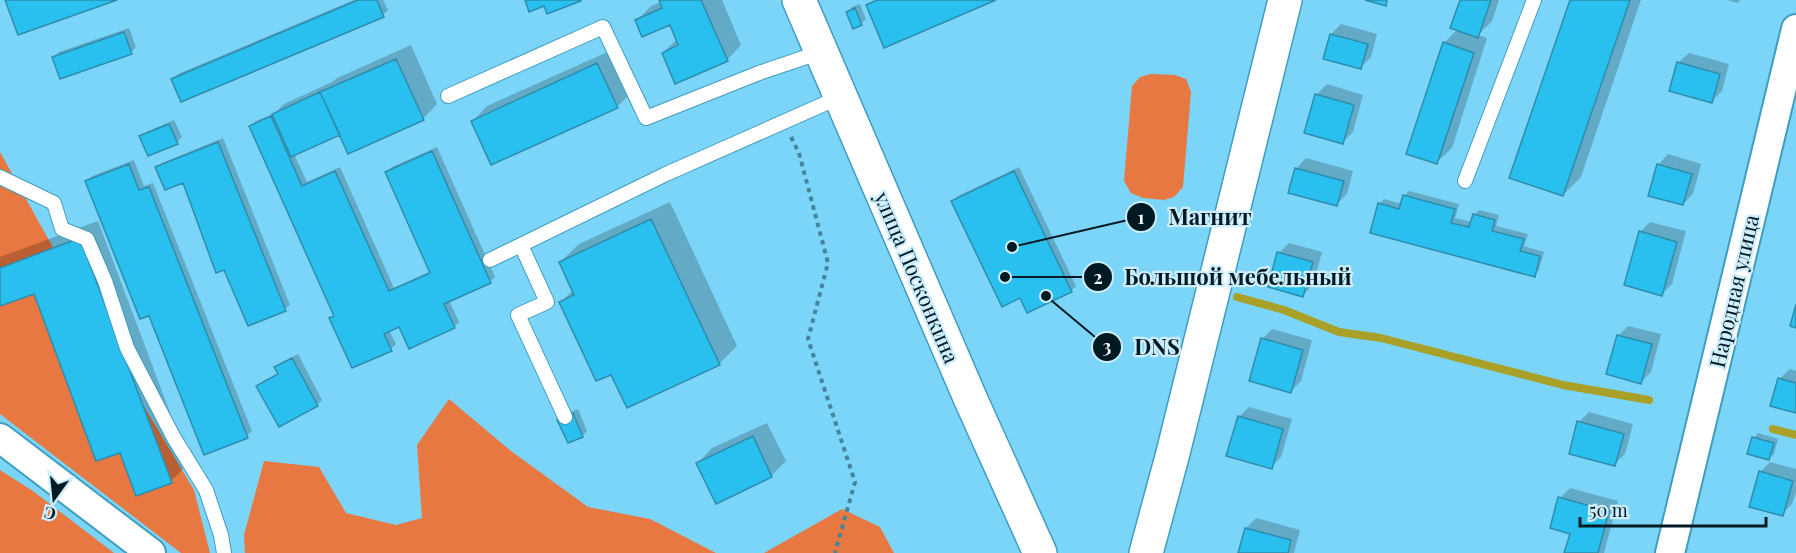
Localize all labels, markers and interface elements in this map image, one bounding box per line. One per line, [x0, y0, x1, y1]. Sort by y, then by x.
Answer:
street label: улица Посконкина [869, 186, 967, 367]
callout: Магнит [1126, 197, 1264, 237]
text: Магнит [1168, 201, 1252, 231]
text: 1 [1138, 205, 1145, 229]
street label: Народная улица [1702, 211, 1764, 370]
callout: Большой мебельный [1083, 257, 1364, 297]
text: Большой мебельный [1124, 261, 1352, 291]
text: 2 [1093, 265, 1103, 289]
callout: DNS [1092, 327, 1192, 367]
text: DNS [1134, 331, 1180, 361]
text: 3 [1103, 334, 1112, 358]
north arrow [24, 469, 84, 529]
scale bar [1580, 490, 1766, 528]
text: 50 m [1589, 498, 1628, 522]
text: С [42, 502, 58, 526]

